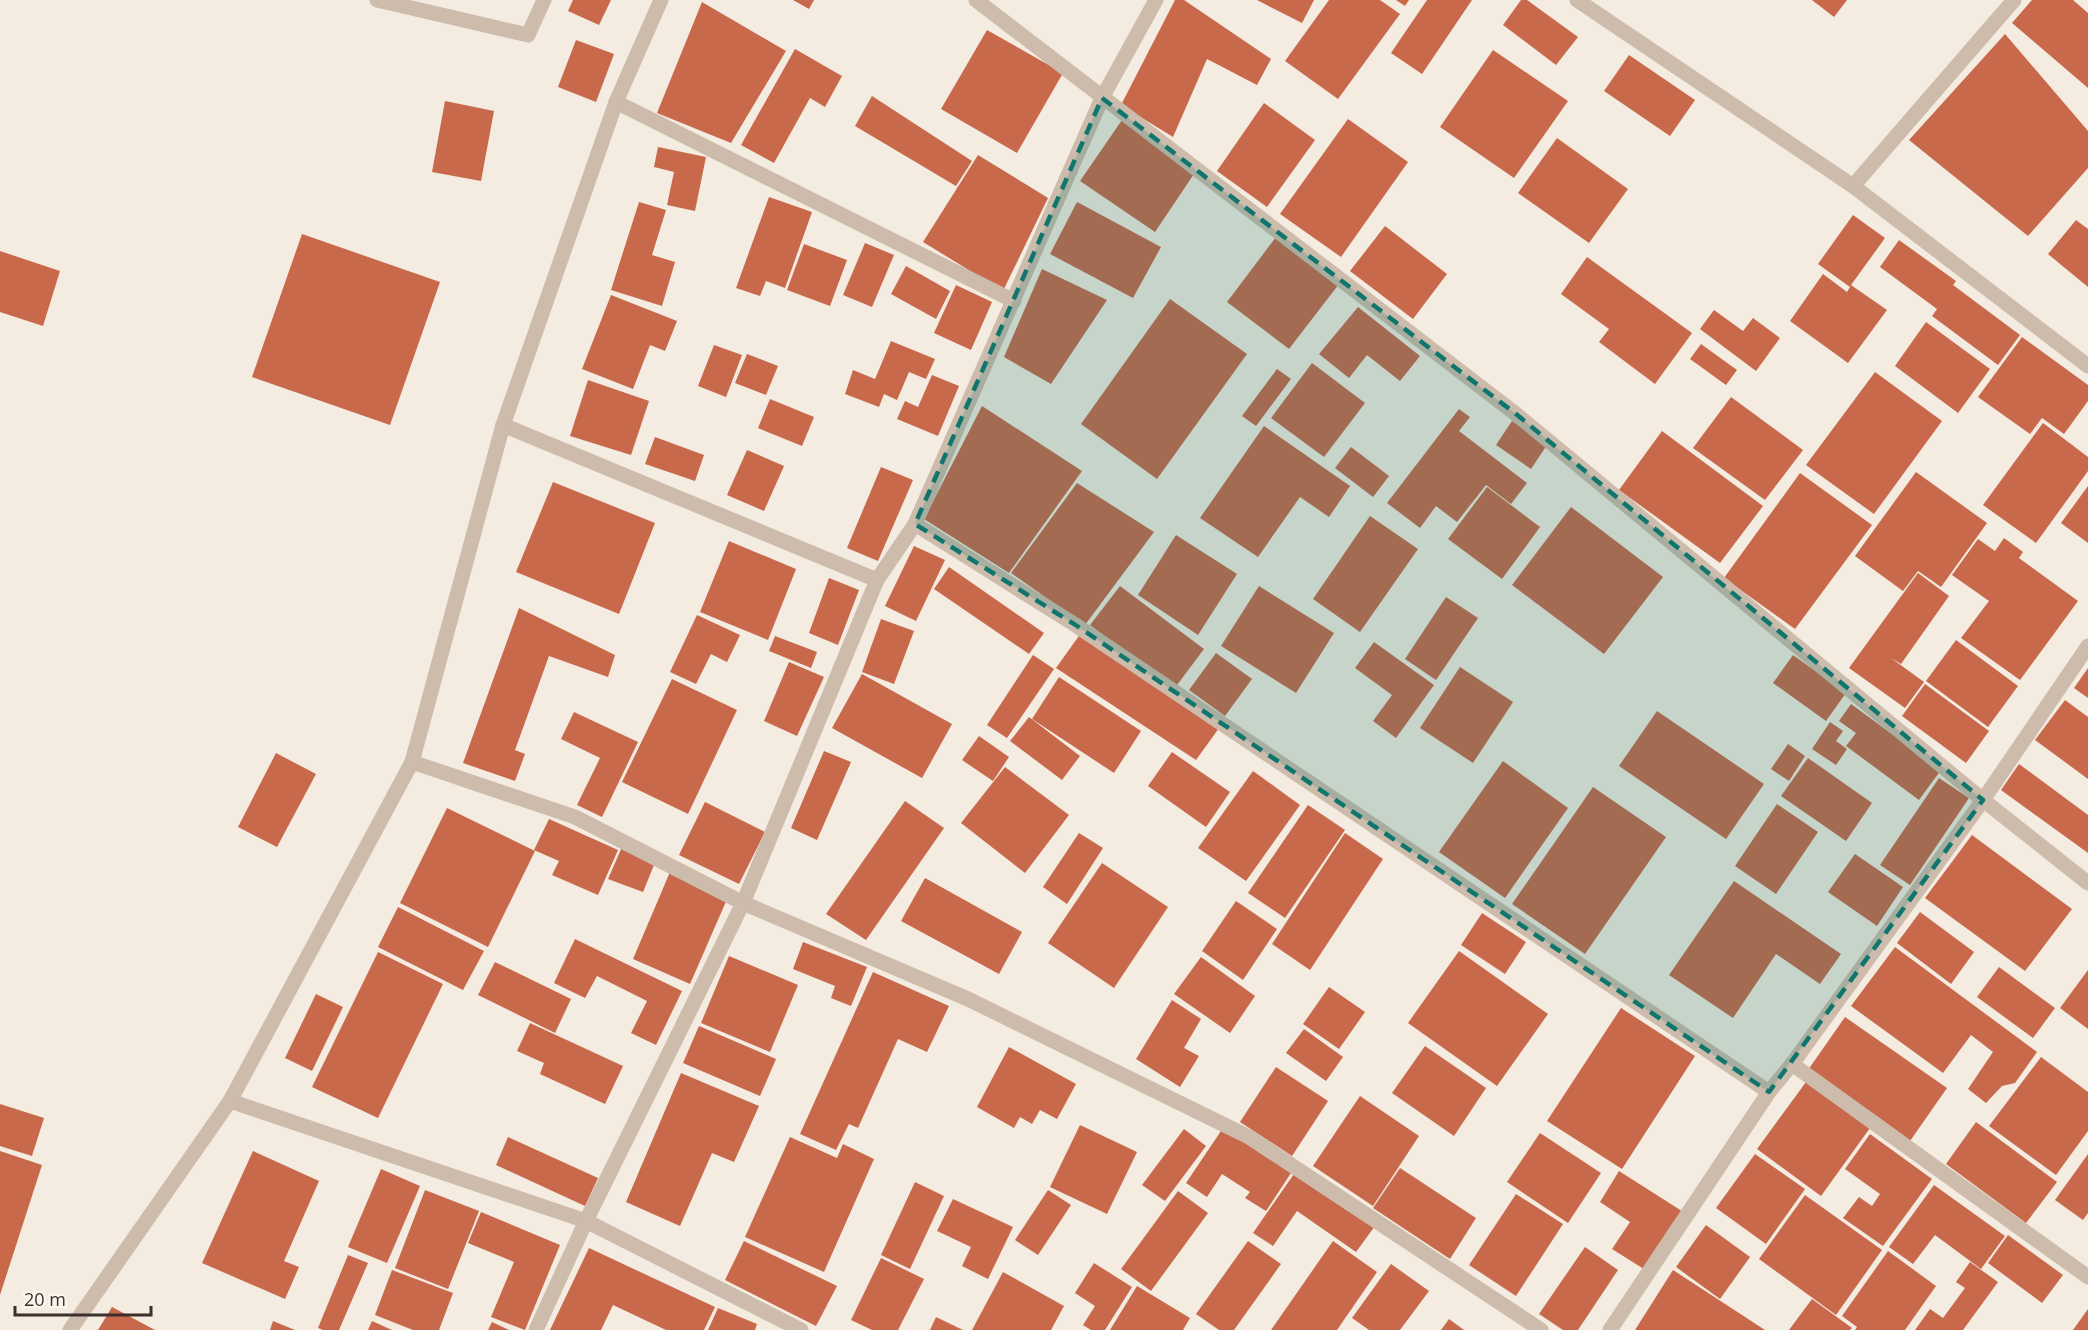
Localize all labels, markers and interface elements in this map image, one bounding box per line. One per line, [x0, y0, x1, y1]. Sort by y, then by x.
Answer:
scale bar [15, 1279, 152, 1317]
text: 20 m [24, 1287, 66, 1311]

